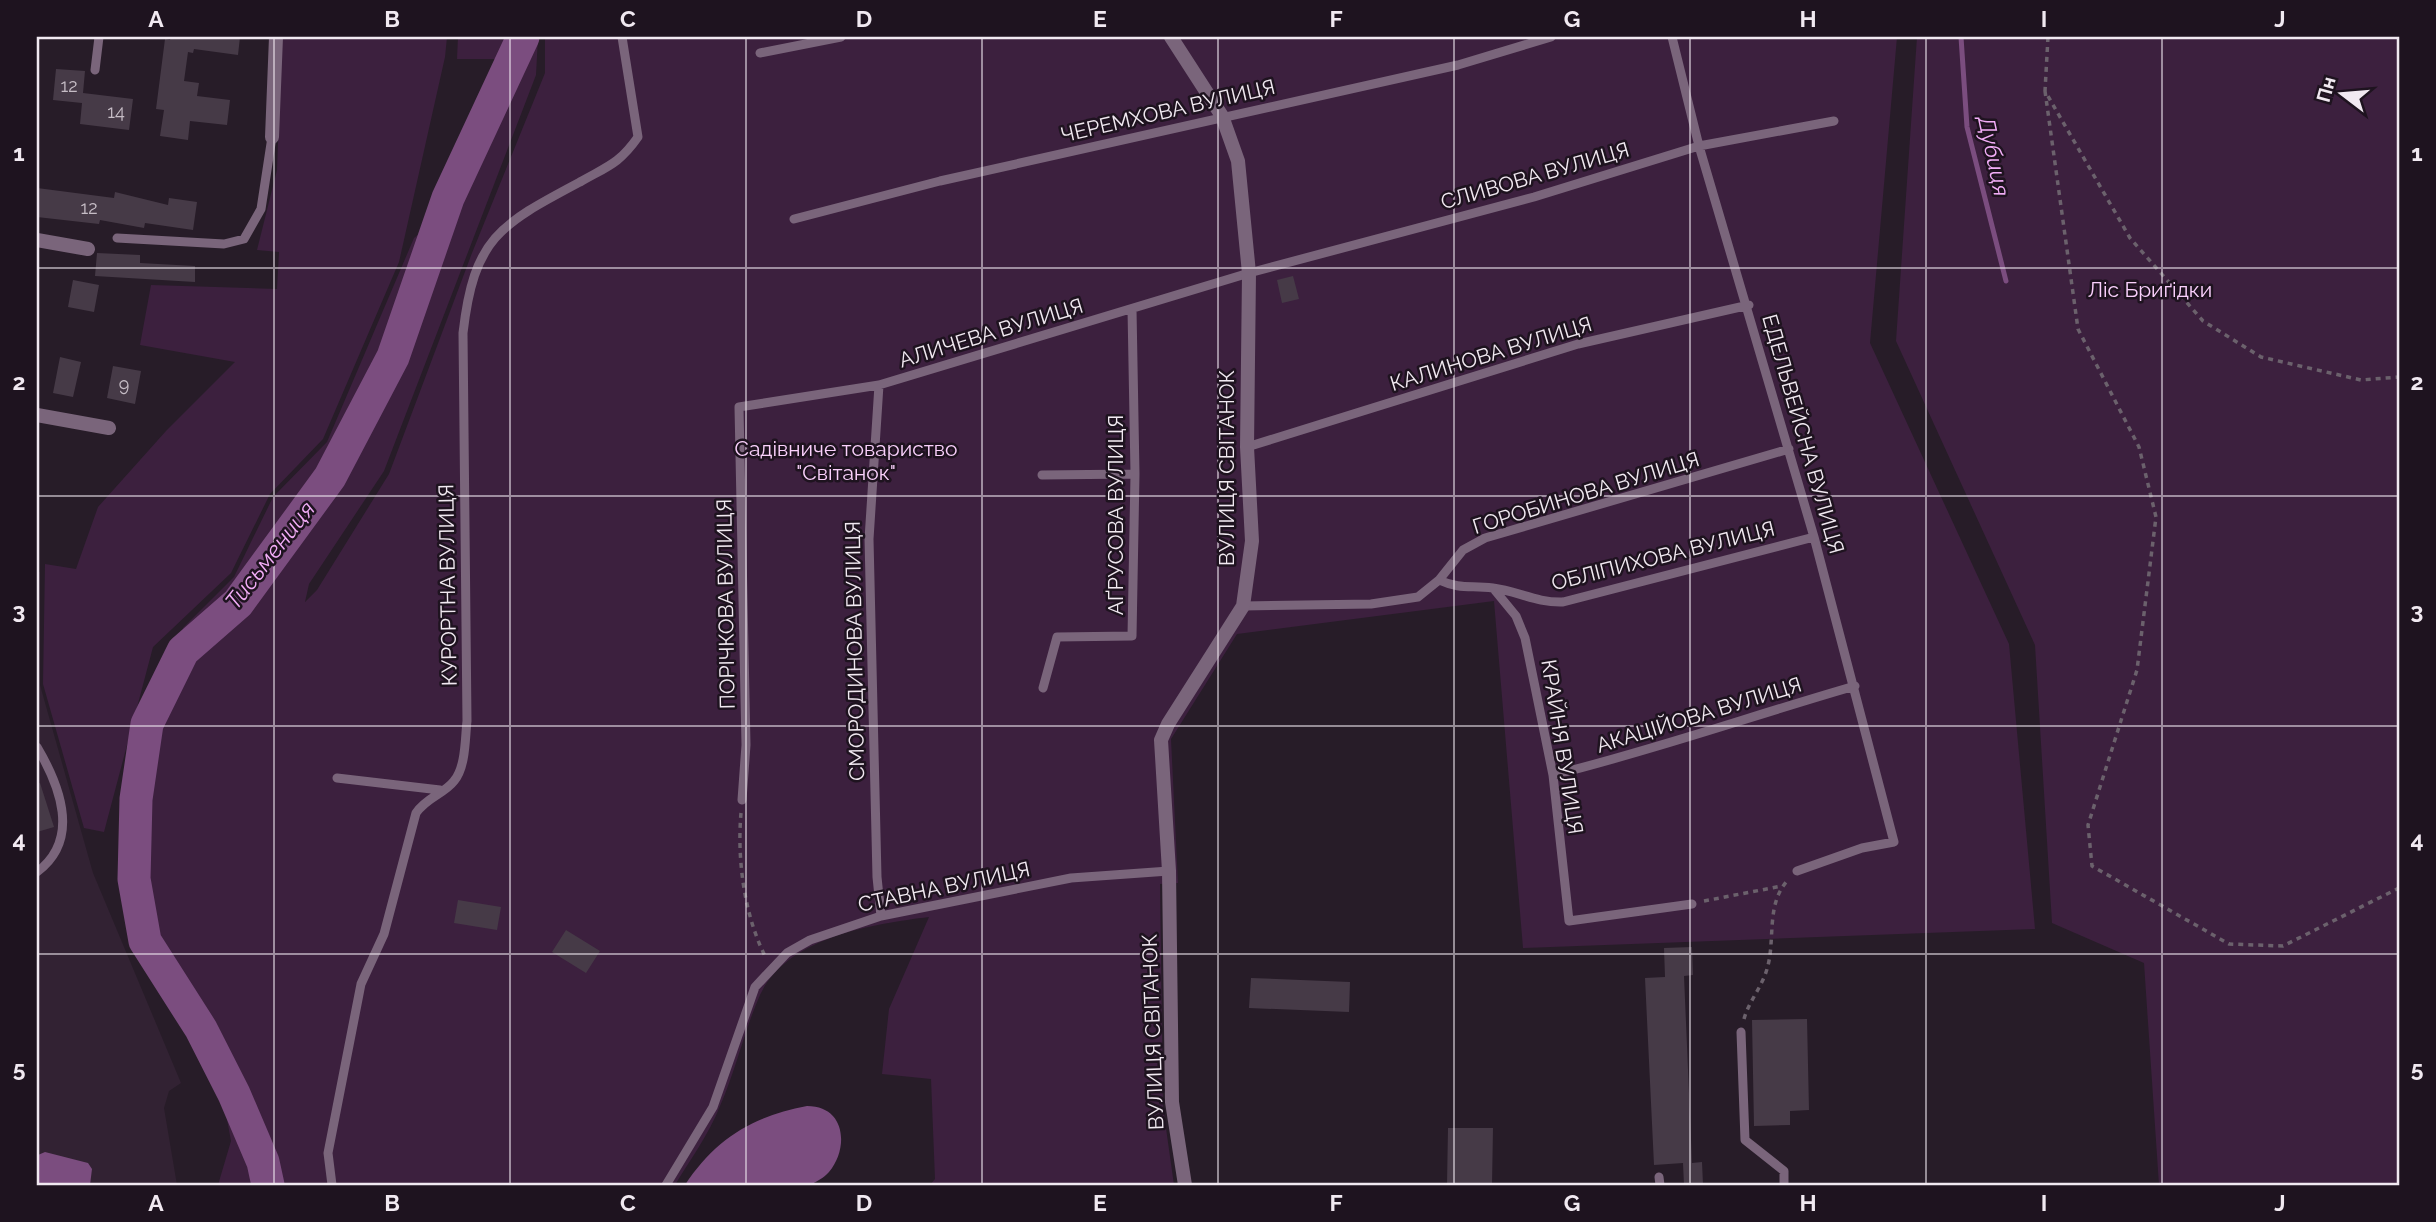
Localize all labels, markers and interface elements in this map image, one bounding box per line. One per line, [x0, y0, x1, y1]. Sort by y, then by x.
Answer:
text: A [148, 5, 164, 32]
text: B [384, 5, 400, 32]
text: C [620, 5, 636, 32]
text: D [856, 5, 872, 32]
text: E [1093, 5, 1107, 32]
text: F [1329, 5, 1343, 32]
text: G [1564, 5, 1580, 32]
text: H [1799, 5, 1817, 32]
text: I [2041, 5, 2047, 32]
text: J [2274, 5, 2286, 32]
north arrow [2306, 60, 2376, 130]
street label: ЧЕРЕМХОВА ВУЛИЦЯ [1058, 74, 1277, 147]
text: Пн [2312, 74, 2340, 104]
house number: 12 [60, 75, 78, 96]
house number: 14 [107, 101, 125, 122]
water label: Дубиця [1973, 112, 2016, 199]
street label: СЛИВОВА ВУЛИЦЯ [1438, 137, 1632, 214]
text: 1 [13, 139, 25, 166]
text: 1 [2411, 139, 2423, 166]
house number: 12 [80, 197, 98, 218]
park label: Ліс Бриґідки [2088, 277, 2212, 302]
street label: АЛИЧЕВА ВУЛИЦЯ [896, 293, 1086, 372]
street label: КАЛИНОВА ВУЛИЦЯ [1387, 311, 1595, 396]
street label: ЕДЕЛЬВЕЙСНА ВУЛИЦЯ [1757, 311, 1850, 556]
text: 2 [13, 368, 25, 395]
text: 2 [2411, 368, 2423, 395]
street label: ВУЛИЦЯ СВІТАНОК [1214, 370, 1239, 566]
house number: 9 [119, 374, 129, 395]
street label: АҐРУСОВА ВУЛИЦЯ [1103, 415, 1128, 615]
park label: Садівниче товариство "Світанок" [735, 436, 957, 485]
street label: ГОРОБИНОВА ВУЛИЦЯ [1469, 446, 1702, 539]
street label: КУРОРТНА ВУЛИЦЯ [433, 484, 462, 686]
water label: Тисьмениця [219, 495, 320, 614]
street label: ПОРІЧКОВА ВУЛИЦЯ [711, 499, 740, 709]
street label: ОБЛІПИХОВА ВУЛИЦЯ [1549, 516, 1777, 595]
street label: СМОРОДИНОВА ВУЛИЦЯ [840, 521, 869, 781]
text: 3 [13, 597, 25, 624]
text: 3 [2411, 597, 2423, 624]
street label: КРАЙНЯ ВУЛИЦЯ [1536, 658, 1589, 836]
street label: АКАЦІЙОВА ВУЛИЦЯ [1593, 671, 1805, 758]
text: 4 [12, 826, 26, 853]
text: 4 [2410, 826, 2424, 853]
street label: СТАВНА ВУЛИЦЯ [856, 856, 1032, 917]
street label: ВУЛИЦЯ СВІТАНОК [1137, 934, 1168, 1130]
text: 5 [13, 1055, 26, 1082]
text: 5 [2411, 1055, 2424, 1082]
text: A [148, 1189, 164, 1216]
text: B [384, 1189, 400, 1216]
text: C [620, 1189, 636, 1216]
text: D [856, 1189, 872, 1216]
text: E [1093, 1189, 1107, 1216]
text: F [1329, 1189, 1343, 1216]
text: G [1564, 1189, 1580, 1216]
text: H [1799, 1189, 1817, 1216]
text: I [2041, 1189, 2047, 1216]
text: J [2274, 1189, 2286, 1216]

